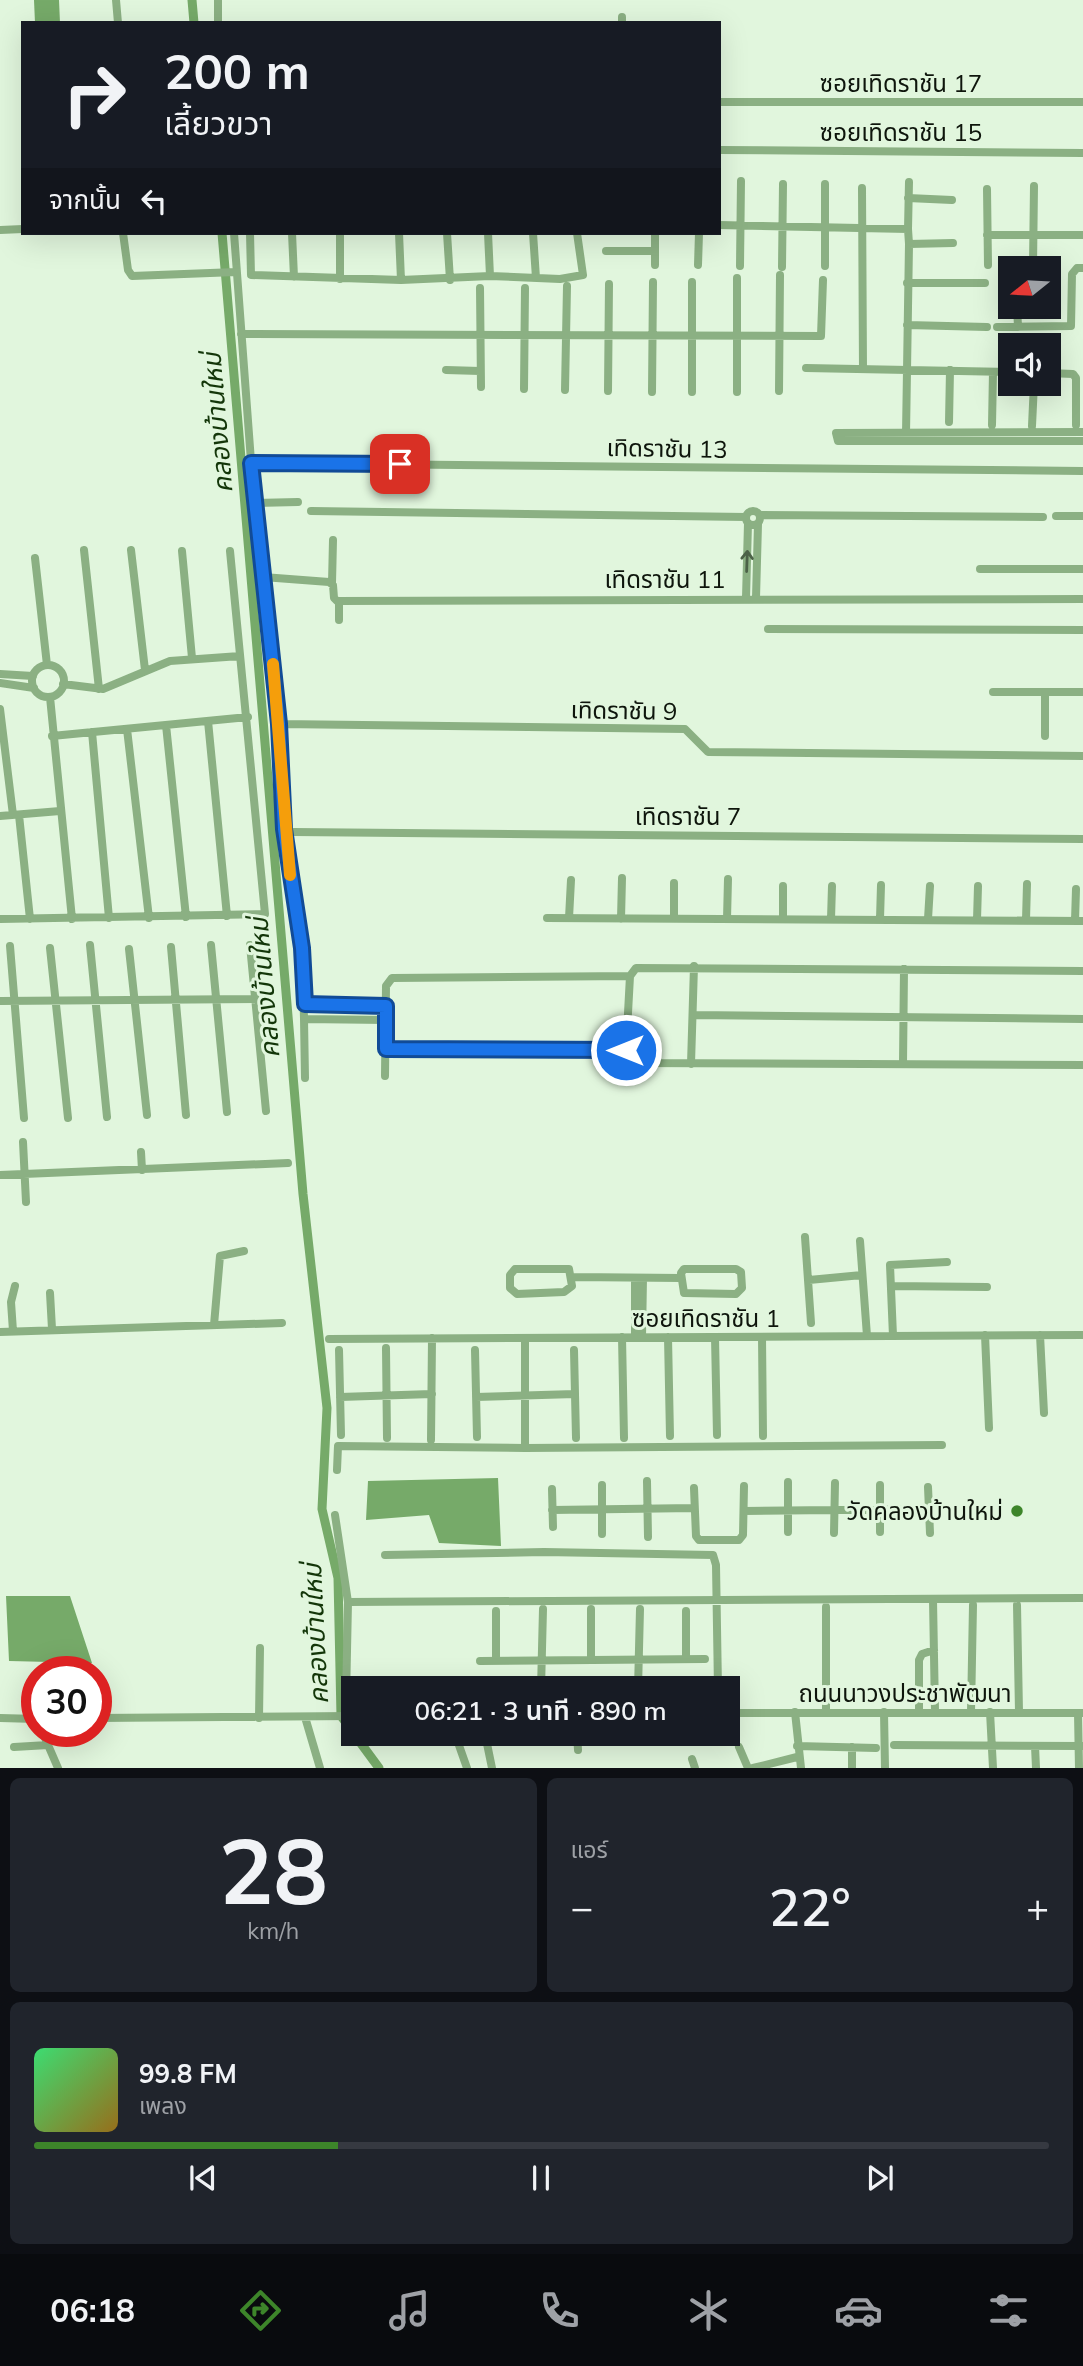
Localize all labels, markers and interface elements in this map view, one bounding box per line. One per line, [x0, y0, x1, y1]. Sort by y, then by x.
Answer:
text: 200 m [164, 40, 310, 101]
icon: right [49, 49, 140, 140]
street label: ซอยเทิดราชัน 17 [820, 68, 982, 98]
text: เลี้ยวขวา [164, 103, 272, 143]
street label: ซอยเทิดราชัน 15 [820, 117, 982, 147]
icon: left [135, 182, 173, 220]
text: จากนั้น [49, 183, 121, 216]
north arrow [998, 256, 1060, 318]
map controls [998, 256, 1061, 396]
button: sound [998, 333, 1061, 396]
water label: คลองบ้านใหม่ [194, 347, 240, 494]
street label: เทิดราชัน 13 [606, 432, 728, 464]
pin [370, 434, 430, 494]
icon: arrive [381, 445, 419, 483]
one-way arrow [741, 550, 754, 573]
street label: เทิดราชัน 11 [605, 564, 725, 594]
street label: เทิดราชัน 9 [570, 694, 678, 726]
street label: เทิดราชัน 7 [635, 801, 741, 831]
water label: คลองบ้านใหม่ [241, 912, 287, 1059]
position arrow [589, 1013, 663, 1087]
street label: ซอยเทิดราชัน 1 [632, 1303, 780, 1333]
place label: วัดคลองบ้านใหม่ [847, 1496, 1003, 1526]
marker: วัดคลองบ้านใหม่ [1009, 1503, 1025, 1519]
water label: คลองบ้านใหม่ [295, 1559, 335, 1705]
speed limit sign: 30 [21, 1656, 112, 1747]
street label: ถนนนาวงประชาพัฒนา [798, 1678, 1012, 1708]
text: 06:21 · 3 นาที · 890 m [414, 1694, 667, 1727]
text: 28 [219, 1813, 328, 1927]
text: แอร์ [571, 1835, 608, 1864]
text: 22° [769, 1874, 851, 1939]
text: − [571, 1883, 593, 1931]
text: + [1026, 1883, 1049, 1931]
text: km/h [247, 1916, 299, 1945]
text: 99.8 FM [139, 2057, 237, 2090]
text: เพลง [139, 2091, 187, 2120]
icon: previous [184, 2159, 222, 2197]
icon: pause [522, 2159, 560, 2197]
icon: next [861, 2159, 899, 2197]
icon: directions [236, 2286, 285, 2335]
icon: music [385, 2286, 434, 2335]
icon: phone [535, 2286, 584, 2335]
icon: climate [684, 2286, 733, 2335]
icon: car [834, 2286, 883, 2335]
icon: filters [984, 2286, 1033, 2335]
text: 06:18 [50, 2290, 135, 2330]

